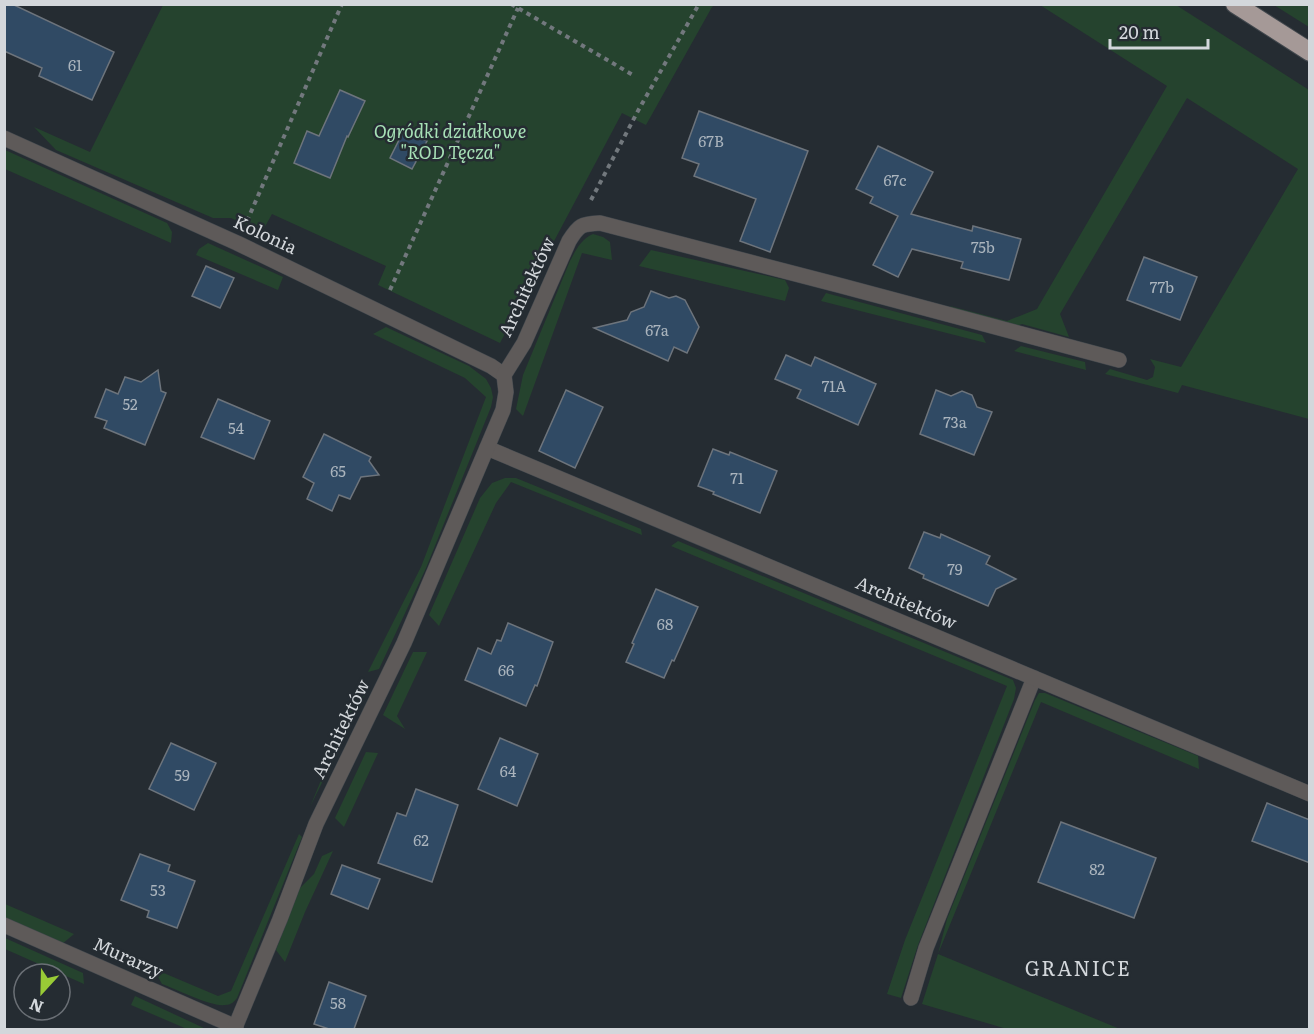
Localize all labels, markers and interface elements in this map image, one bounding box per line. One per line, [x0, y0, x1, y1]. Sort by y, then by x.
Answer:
scale bar [1110, 12, 1208, 50]
text: 20 m [1119, 18, 1160, 45]
house number: 61 [68, 53, 82, 76]
park label: Ogródki działkowe "ROD Tęcza" [374, 117, 526, 165]
house number: 67B [698, 129, 724, 152]
house number: 67c [883, 168, 907, 191]
street label: Kolonia [229, 207, 302, 260]
street label: Architektów [491, 231, 561, 341]
house number: 75b [971, 235, 995, 258]
house number: 77b [1150, 275, 1174, 298]
house number: 67a [645, 318, 670, 341]
house number: 71A [822, 374, 846, 397]
house number: 52 [122, 392, 138, 415]
house number: 73a [943, 410, 968, 433]
house number: 54 [228, 416, 244, 439]
house number: 65 [330, 459, 346, 482]
house number: 71 [730, 466, 744, 489]
house number: 79 [947, 557, 963, 580]
street label: Architektów [852, 568, 962, 635]
house number: 68 [657, 612, 673, 635]
house number: 66 [498, 658, 514, 681]
street label: Architektów [304, 674, 376, 783]
house number: 64 [500, 759, 516, 782]
house number: 59 [174, 763, 190, 786]
house number: 62 [413, 828, 429, 851]
house number: 82 [1089, 857, 1105, 880]
house number: 53 [150, 878, 166, 901]
street label: Murarzy [89, 929, 169, 984]
district label: GRANICE [1025, 952, 1131, 982]
north arrow [12, 962, 72, 1022]
house number: 58 [330, 991, 346, 1014]
text: N [25, 993, 47, 1020]

